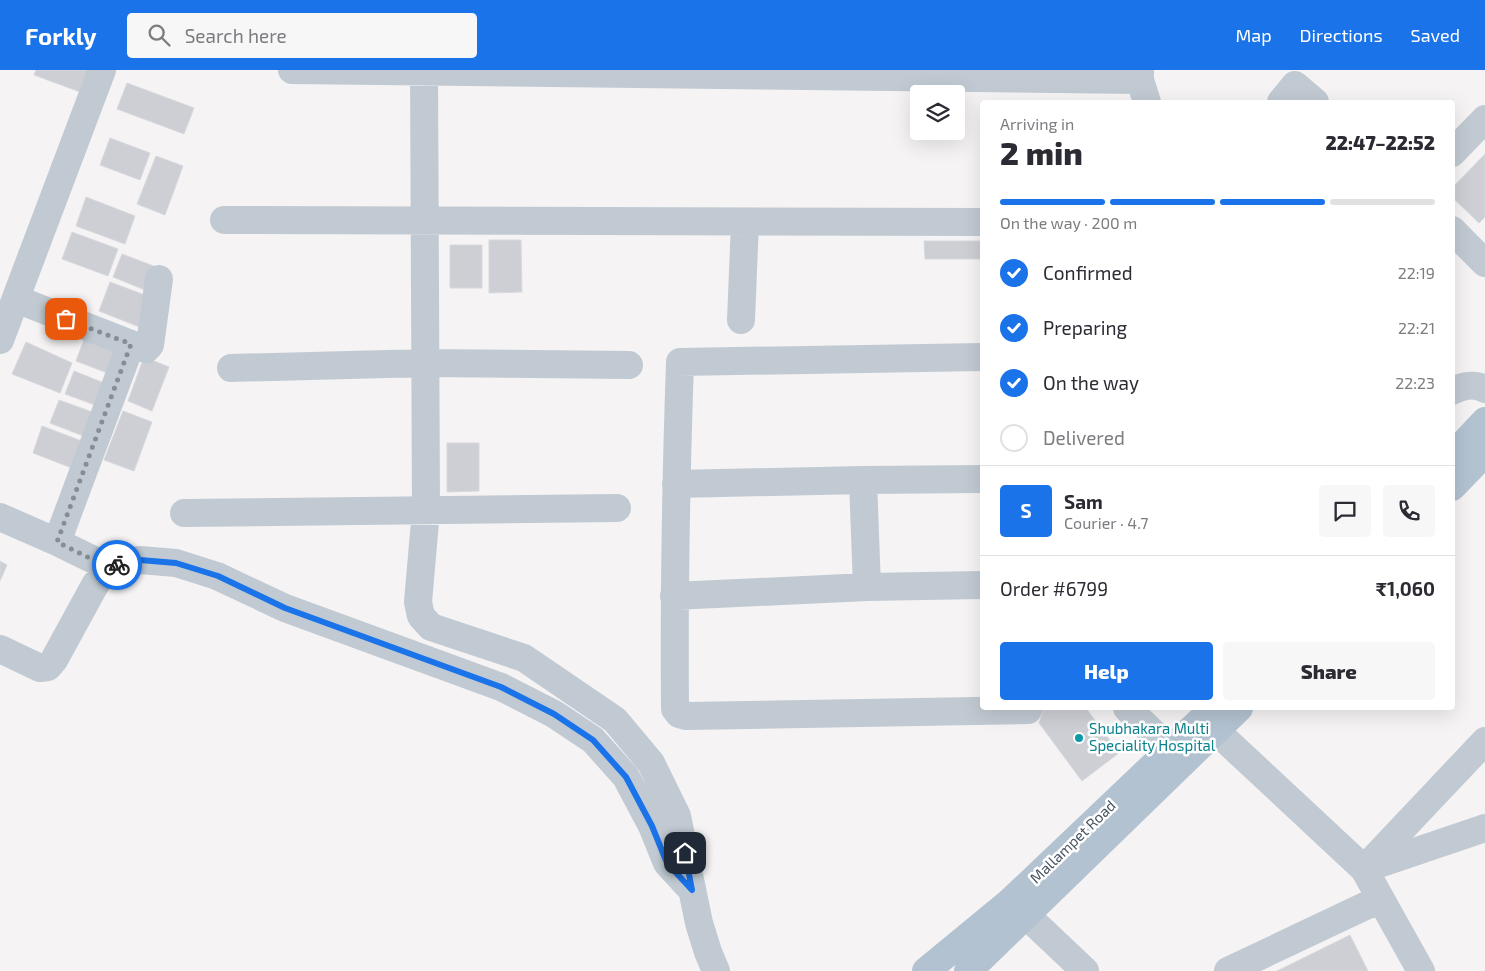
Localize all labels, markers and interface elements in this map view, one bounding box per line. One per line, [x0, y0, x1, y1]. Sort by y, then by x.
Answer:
search box [127, 13, 477, 58]
text: Forkly [25, 21, 97, 50]
icon: search [145, 21, 173, 49]
text: Search here [185, 24, 287, 47]
text: Map [1235, 24, 1272, 46]
text: Directions [1300, 24, 1383, 46]
text: Saved [1411, 24, 1460, 46]
map controls [910, 85, 965, 140]
button: layers [910, 85, 965, 140]
text: Arriving in [1000, 114, 1074, 133]
text: 22:47–22:52 [1326, 131, 1435, 154]
text: 2 min [1000, 133, 1083, 171]
text: On the way · 200 m [1000, 213, 1137, 232]
icon: check [1000, 259, 1028, 287]
text: Confirmed [1043, 261, 1133, 284]
text: 22:19 [1398, 263, 1435, 282]
pin [45, 298, 87, 340]
icon: bag [52, 305, 80, 333]
icon: check [1000, 314, 1028, 342]
text: Preparing [1043, 316, 1127, 339]
text: 22:21 [1398, 318, 1435, 337]
icon: check [1000, 369, 1028, 397]
text: On the way [1043, 371, 1139, 394]
text: 22:23 [1395, 373, 1435, 392]
text: Delivered [1043, 426, 1125, 449]
button: chat [1319, 485, 1371, 537]
button: phone [1383, 485, 1435, 537]
text: Sam [1064, 490, 1103, 513]
text: S [1020, 499, 1032, 522]
text: Courier · 4.7 [1064, 513, 1148, 532]
courier [92, 540, 142, 590]
icon: bike [103, 551, 131, 579]
text: Order #6799 [1000, 577, 1108, 600]
text: ₹1,060 [1376, 577, 1435, 600]
button: Help [1000, 642, 1213, 700]
button: Share [1223, 642, 1435, 700]
place label: Shubhakara Multi Speciality Hospital [1089, 719, 1216, 754]
marker: Shubhakara Multi Speciality Hospital [1073, 732, 1085, 744]
street label: Mallampet Road [1026, 796, 1119, 887]
pin [664, 832, 706, 874]
icon: home [671, 839, 699, 867]

